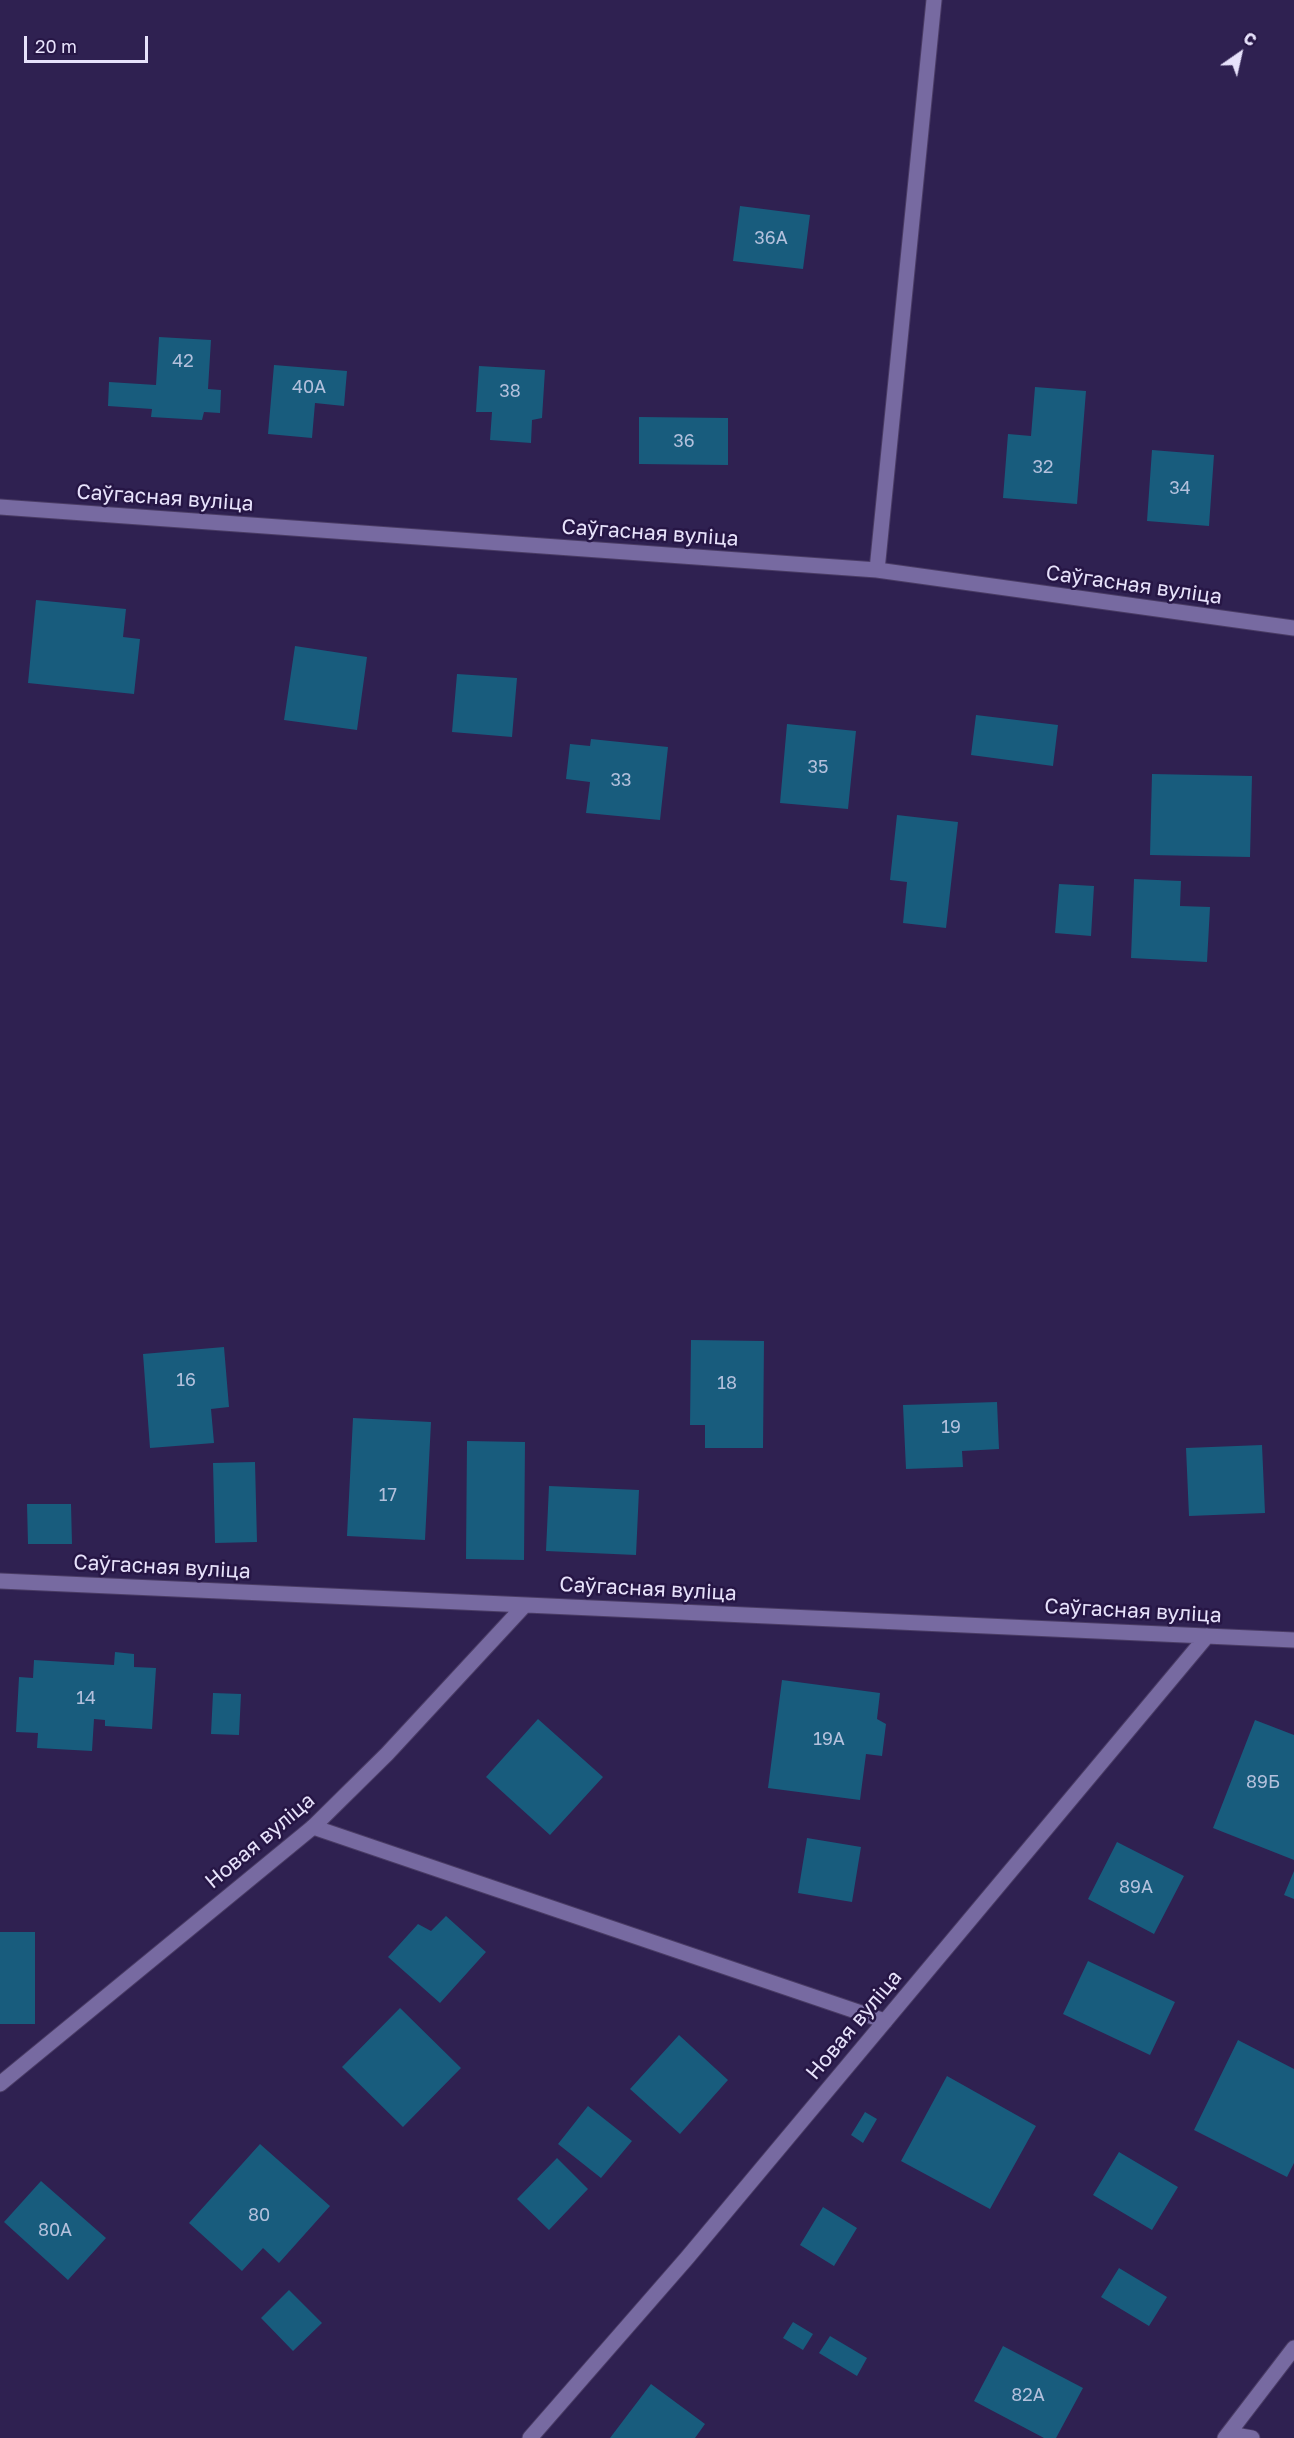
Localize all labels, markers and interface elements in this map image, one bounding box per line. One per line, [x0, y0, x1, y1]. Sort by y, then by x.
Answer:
scale bar [27, 24, 152, 62]
north arrow [1210, 24, 1270, 84]
text: С [1240, 28, 1260, 51]
text: 20 m [35, 35, 77, 57]
house number: 36А [754, 227, 788, 249]
house number: 42 [172, 350, 194, 372]
house number: 40А [292, 376, 326, 398]
house number: 38 [499, 380, 521, 402]
house number: 36 [673, 430, 695, 452]
house number: 32 [1033, 456, 1053, 478]
house number: 34 [1169, 477, 1191, 499]
street label: Саўгасная вуліца [75, 479, 255, 517]
street label: Саўгасная вуліца [560, 514, 740, 552]
street label: Саўгасная вуліца [1044, 560, 1224, 610]
house number: 35 [808, 756, 828, 778]
house number: 33 [610, 769, 632, 791]
house number: 16 [176, 1369, 196, 1391]
house number: 18 [717, 1372, 737, 1394]
house number: 19 [941, 1416, 961, 1438]
house number: 17 [379, 1484, 397, 1506]
street label: Саўгасная вуліца [73, 1550, 251, 1584]
street label: Саўгасная вуліца [559, 1572, 737, 1606]
street label: Саўгасная вуліца [1044, 1594, 1222, 1628]
house number: 14 [76, 1687, 96, 1709]
house number: 19А [813, 1728, 845, 1750]
house number: 89Б [1246, 1771, 1280, 1793]
street label: Новая вуліца [200, 1788, 320, 1894]
house number: 89А [1119, 1876, 1153, 1898]
street label: Новая вуліца [801, 1965, 907, 2085]
house number: 80 [248, 2204, 270, 2226]
house number: 80А [38, 2219, 72, 2241]
house number: 82А [1011, 2384, 1045, 2406]

